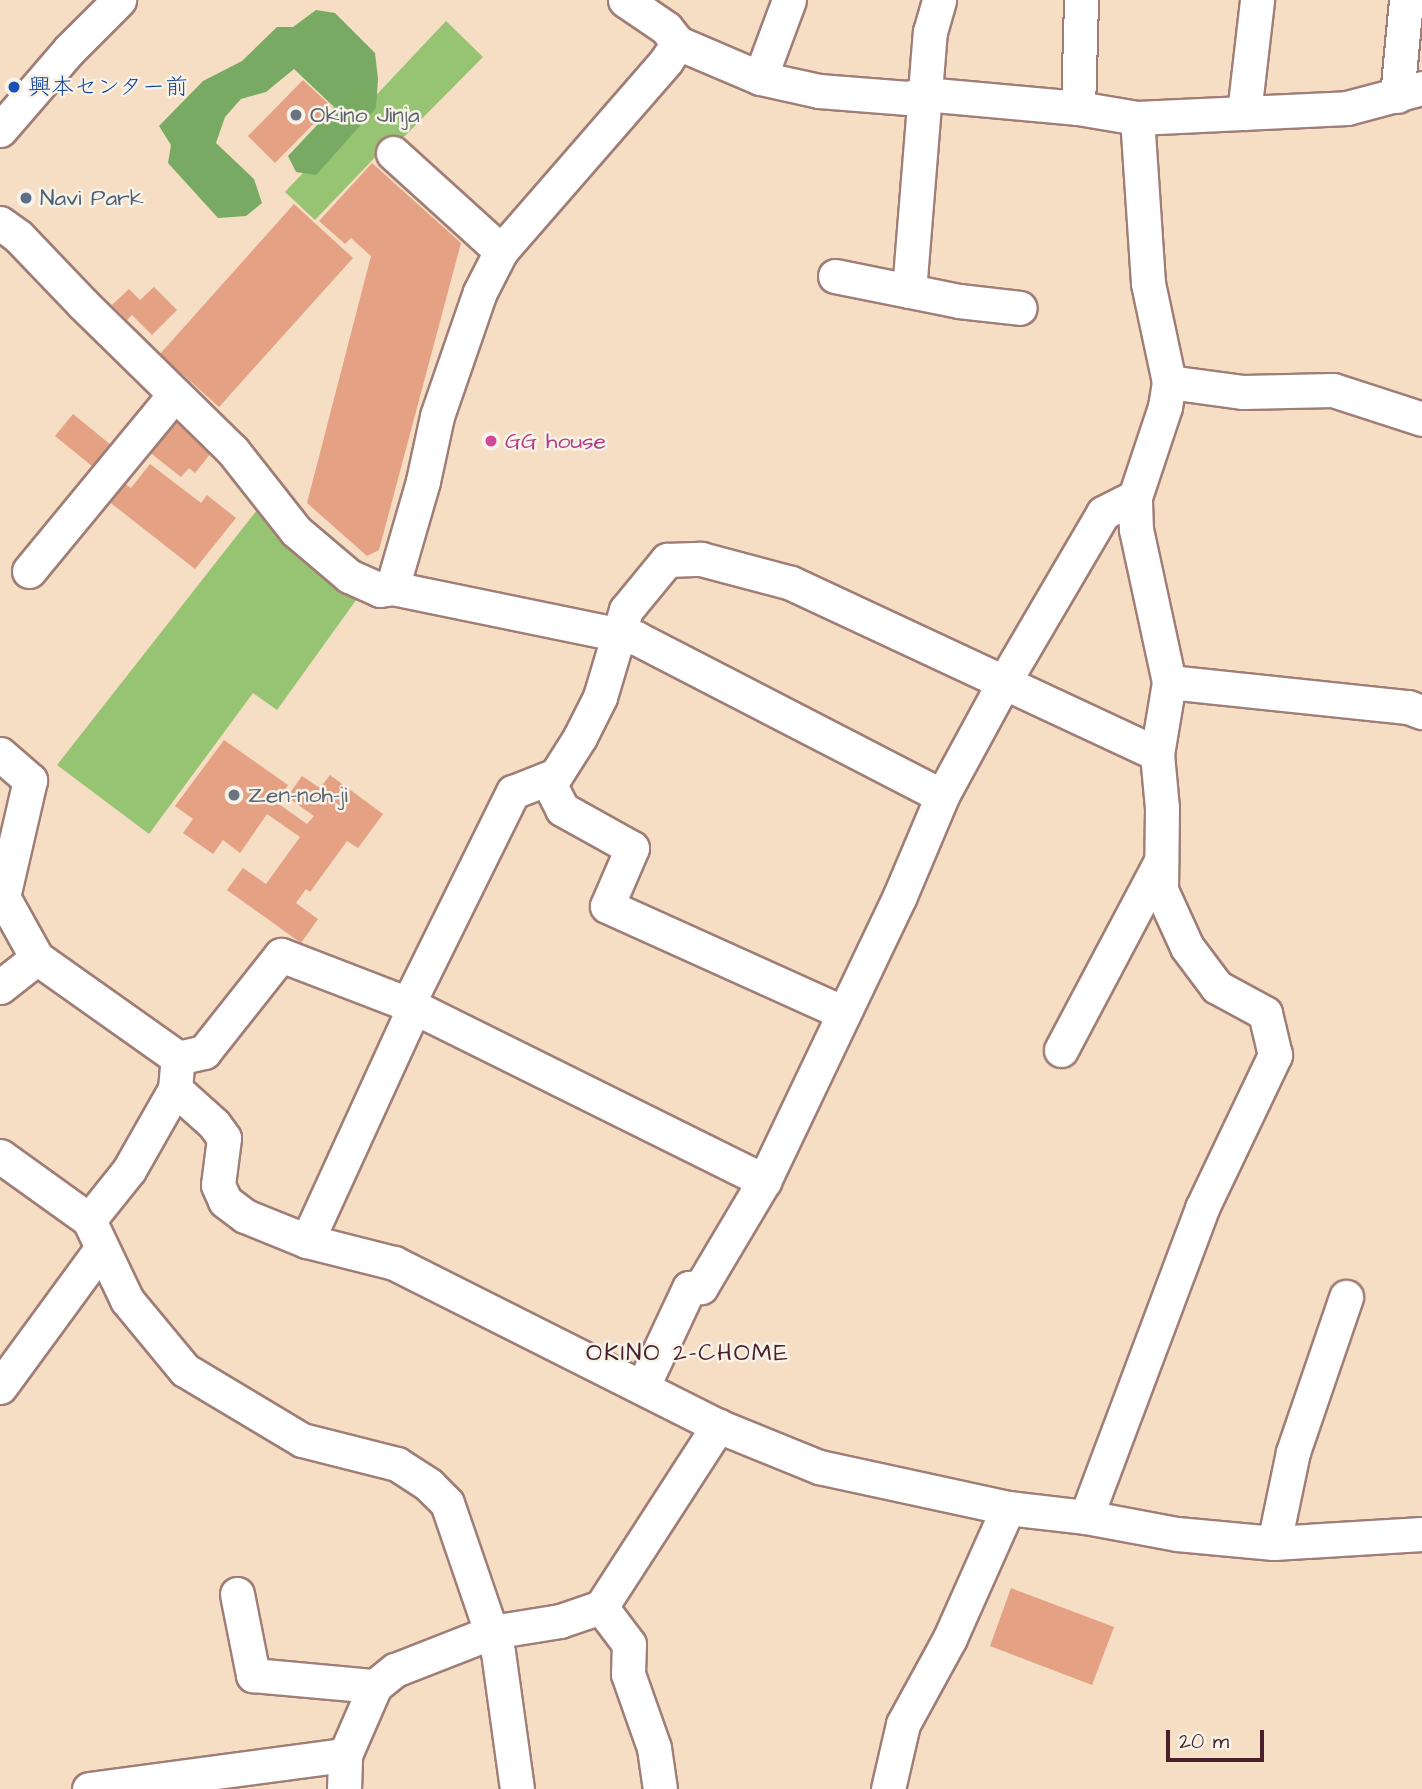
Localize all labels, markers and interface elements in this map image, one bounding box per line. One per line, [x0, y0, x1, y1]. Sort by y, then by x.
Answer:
place label: 興本センター前 [28, 73, 189, 101]
marker: 興本センター前 [6, 79, 22, 95]
place label: Okino Jinja [310, 101, 420, 129]
marker: Okino Jinja [288, 107, 304, 123]
place label: Navi Park [40, 184, 144, 212]
marker: Navi Park [18, 190, 34, 206]
place label: GG house [505, 427, 606, 455]
marker: GG house [483, 433, 499, 449]
place label: Zen-noh-ji [248, 781, 348, 809]
marker: Zen-noh-ji [226, 787, 242, 803]
district label: OKINO 2-CHOME [588, 1340, 788, 1368]
scale bar [1170, 1716, 1268, 1760]
text: 20 m [1179, 1727, 1229, 1756]

